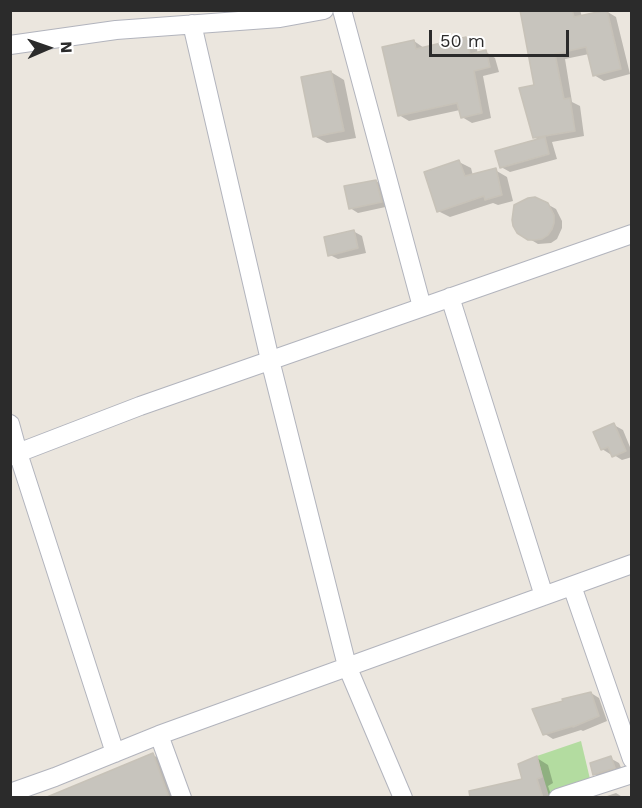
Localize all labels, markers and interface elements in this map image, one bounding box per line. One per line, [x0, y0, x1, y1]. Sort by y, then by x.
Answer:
north arrow [18, 18, 78, 78]
scale bar [432, 18, 572, 56]
text: 50 m [440, 30, 485, 51]
text: N [57, 41, 76, 54]

